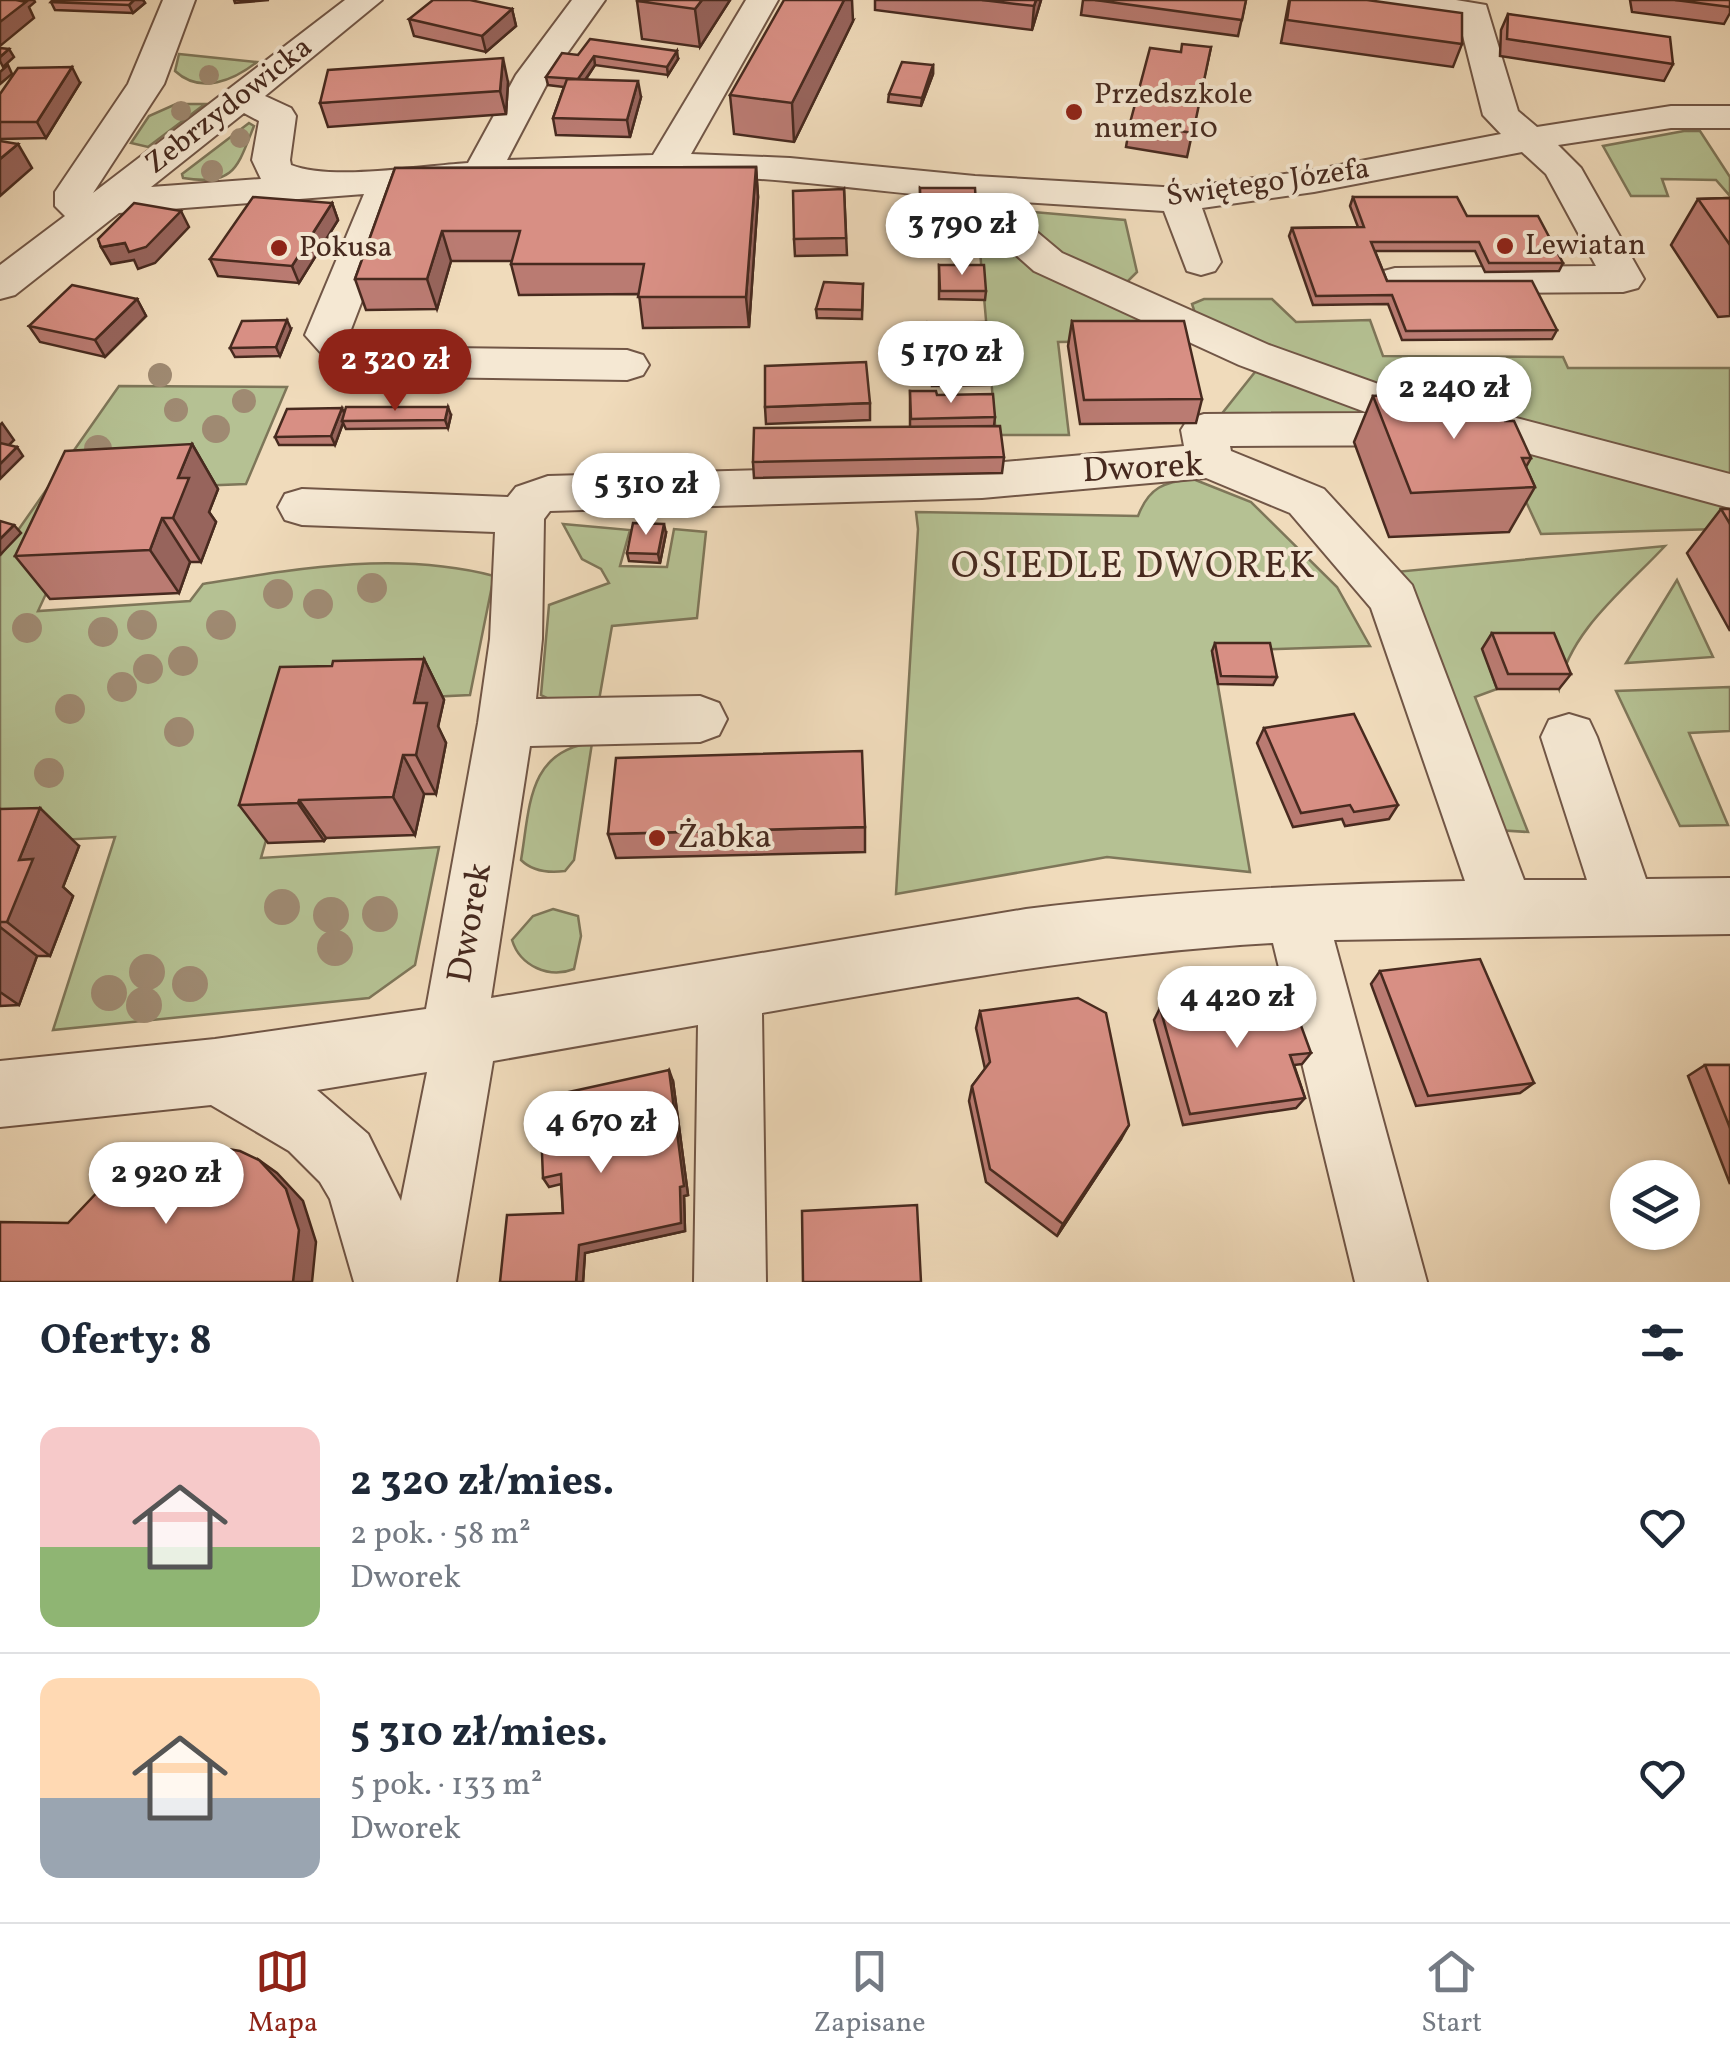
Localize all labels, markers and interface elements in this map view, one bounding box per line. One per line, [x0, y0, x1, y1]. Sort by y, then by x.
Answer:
street label: Zebrzydowicka [137, 27, 321, 185]
place label: Przedszkole numer 10 [1094, 74, 1253, 150]
marker: Przedszkole numer 10 [1063, 101, 1085, 123]
street label: Świętego Józefa [1164, 148, 1372, 218]
pin: 3 790 zł [859, 193, 1065, 278]
text: 3 790 zł [908, 203, 1016, 247]
place label: Lewiatan [1525, 225, 1646, 267]
place label: Pokusa [299, 227, 393, 269]
marker: Lewiatan [1494, 235, 1516, 257]
marker: Pokusa [268, 237, 290, 259]
pin: 5 170 zł [848, 321, 1054, 406]
pin: 2 320 zł [292, 329, 498, 414]
text: 5 170 zł [900, 331, 1002, 375]
text: 2 320 zł [340, 339, 450, 383]
pin: 2 240 zł [1351, 357, 1557, 442]
text: 2 240 zł [1398, 367, 1510, 411]
street label: Dworek [1081, 442, 1205, 496]
pin: 5 310 zł [543, 453, 749, 538]
text: 5 310 zł [594, 463, 698, 507]
district label: OSIEDLE DWOREK [951, 541, 1317, 594]
place label: Żabka [677, 814, 772, 862]
marker: Żabka [646, 827, 668, 849]
street label: Dworek [437, 859, 505, 987]
pin: 4 420 zł [1134, 966, 1340, 1051]
text: 4 420 zł [1180, 976, 1294, 1020]
pin: 4 670 zł [498, 1091, 704, 1176]
text: 4 670 zł [546, 1101, 656, 1145]
pin: 2 920 zł [63, 1142, 269, 1227]
text: 2 920 zł [111, 1152, 221, 1196]
map controls [1610, 1160, 1700, 1250]
button: layers [1610, 1160, 1700, 1250]
text: Oferty: 8 [40, 1313, 212, 1372]
icon: filters [1635, 1315, 1690, 1370]
text: 2 320 zł/mies. [350, 1454, 614, 1513]
icon: home [120, 1467, 240, 1587]
icon: heart [1635, 1500, 1690, 1555]
text: 2 pok. · 58 m² [350, 1513, 531, 1557]
text: Dworek [350, 1557, 461, 1601]
text: 5 310 zł/mies. [350, 1705, 608, 1764]
icon: home [120, 1718, 240, 1838]
icon: heart [1635, 1751, 1690, 1806]
text: 5 pok. · 133 m² [350, 1764, 542, 1808]
text: Dworek [350, 1808, 461, 1852]
tab: Mapa [248, 1944, 318, 2043]
tab: Zapisane [814, 1944, 926, 2043]
tab: Start [1421, 1944, 1482, 2043]

